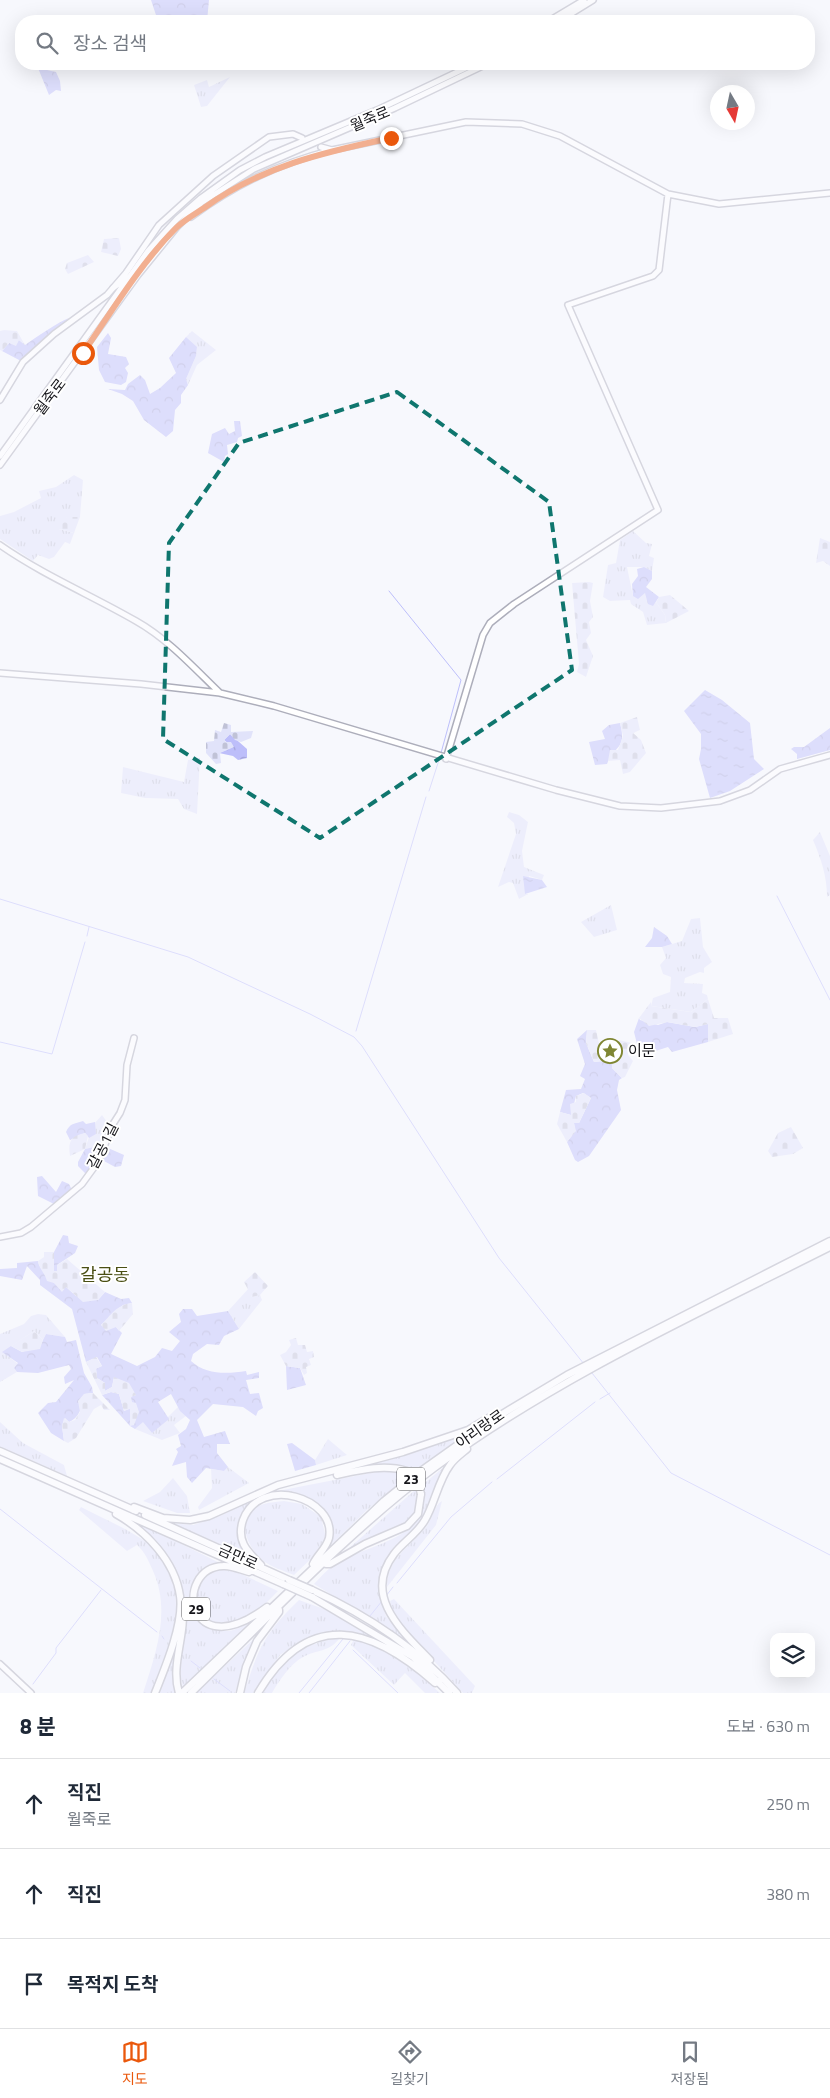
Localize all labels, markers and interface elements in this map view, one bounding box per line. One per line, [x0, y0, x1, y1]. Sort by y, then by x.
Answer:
search box [15, 15, 815, 70]
text: 장소 검색 [73, 28, 147, 57]
icon: search [33, 29, 61, 57]
north arrow [710, 85, 755, 130]
street label: 월죽로 [346, 100, 393, 137]
route end [380, 127, 403, 150]
route start [72, 342, 95, 365]
street label: 월죽로 [28, 373, 71, 420]
place icon: 이문 [597, 1038, 623, 1064]
place label: 이문 [628, 1039, 656, 1062]
street label: 갈공1길 [81, 1118, 124, 1173]
district label: 갈공동 [80, 1261, 130, 1288]
street label: 아리랑로 [451, 1403, 509, 1454]
road number: 23 [397, 1468, 425, 1490]
street label: 금만로 [215, 1538, 262, 1575]
road number: 29 [182, 1598, 210, 1620]
map controls [770, 1633, 815, 1678]
button: layers [770, 1633, 815, 1678]
text: 8 분 [20, 1710, 56, 1742]
text: 도보 · 630 m [726, 1714, 810, 1738]
text: 직진 [67, 1777, 102, 1806]
icon: ahead [20, 1790, 48, 1818]
text: 250 m [766, 1792, 810, 1816]
text: 월죽로 [67, 1807, 111, 1831]
text: 직진 [67, 1879, 102, 1908]
icon: ahead [20, 1880, 48, 1908]
text: 380 m [766, 1882, 810, 1906]
text: 목적지 도착 [67, 1969, 159, 1998]
icon: arrive [20, 1970, 48, 1998]
tab: 지도 [121, 2038, 149, 2089]
tab: 길찾기 [390, 2038, 429, 2089]
tab: 저장됨 [671, 2038, 709, 2089]

